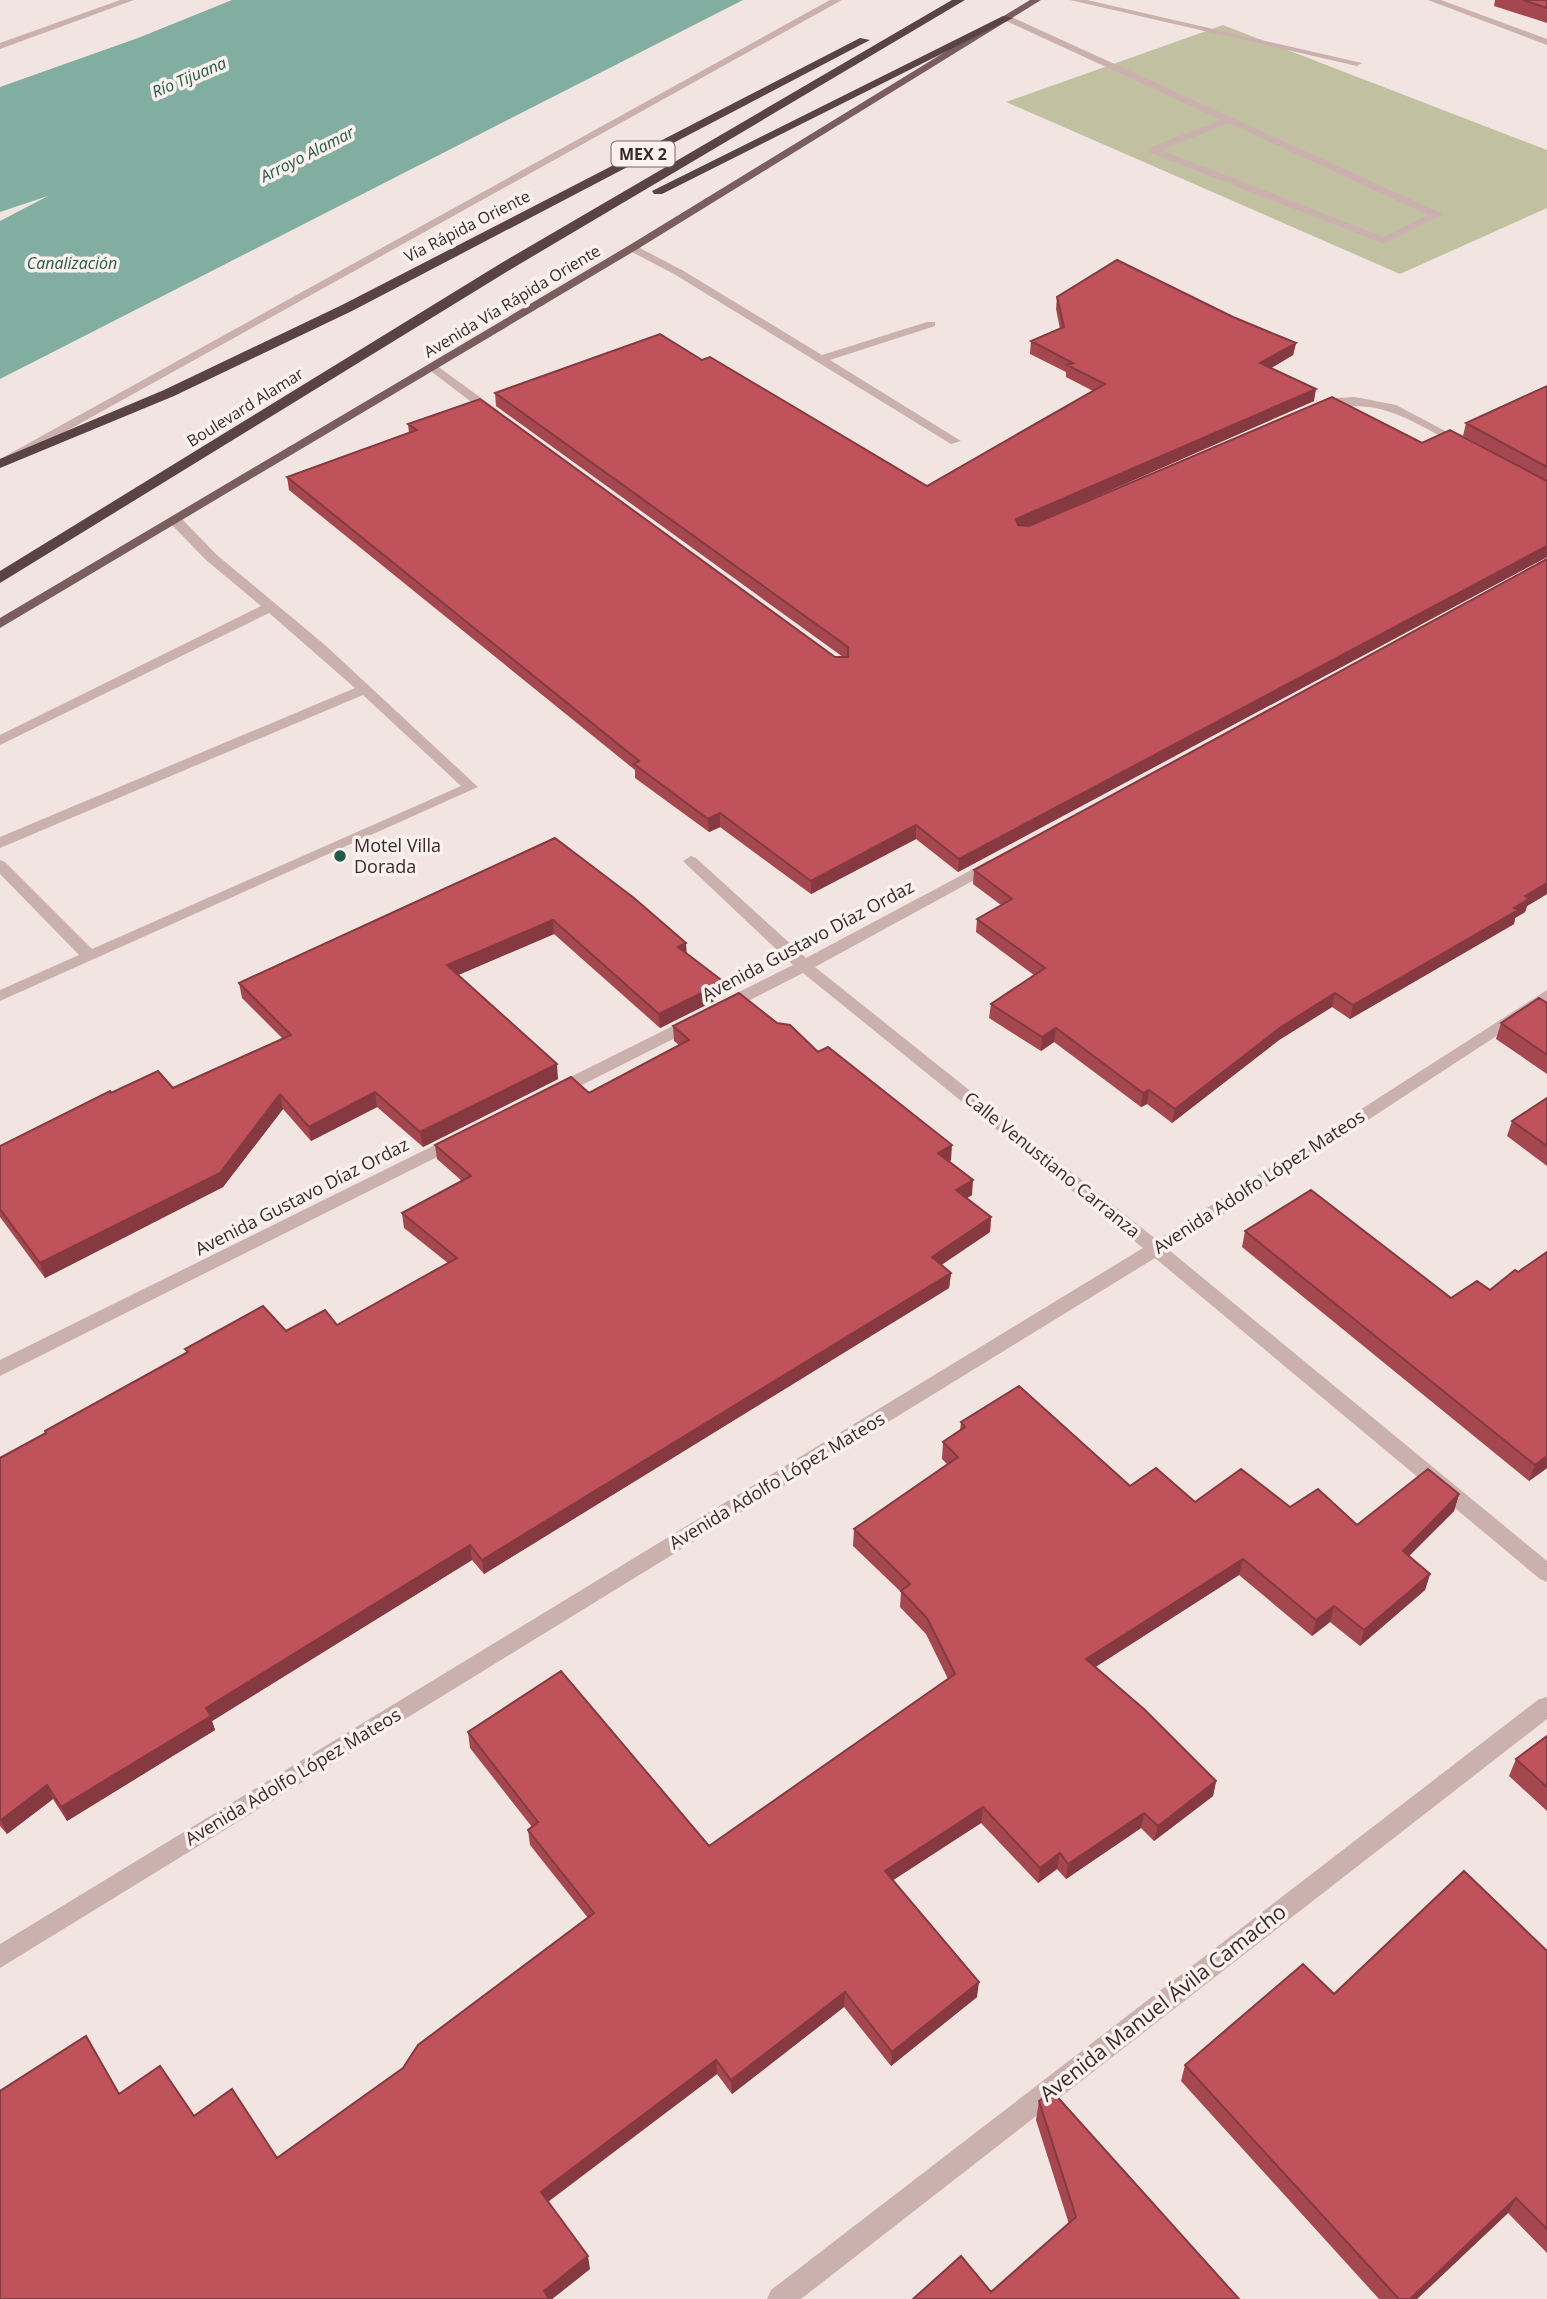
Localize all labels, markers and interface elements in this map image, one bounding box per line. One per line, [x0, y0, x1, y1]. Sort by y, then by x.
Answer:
water label: Río Tijuana [148, 51, 230, 103]
water label: Arroyo Alamar [255, 121, 358, 188]
road number: MEX 2 [612, 142, 674, 166]
street label: Vía Rápida Oriente [400, 185, 534, 267]
street label: Avenida Vía Rápida Oriente [420, 239, 604, 363]
water label: Canalización [27, 252, 117, 274]
street label: Boulevard Alamar [183, 362, 308, 452]
place label: Motel Villa Dorada [354, 833, 441, 878]
marker: Motel Villa Dorada [332, 848, 348, 864]
street label: Avenida Gustavo Díaz Ordaz [697, 874, 918, 1006]
street label: Calle Venustiano Carranza [960, 1086, 1146, 1243]
street label: Avenida Adolfo López Mateos [1148, 1104, 1369, 1259]
street label: Avenida Gustavo Díaz Ordaz [191, 1132, 413, 1261]
street label: Avenida Adolfo López Mateos [664, 1406, 889, 1554]
street label: Avenida Adolfo López Mateos [180, 1702, 405, 1850]
street label: Avenida Manuel Ávila Camacho [1033, 1897, 1291, 2107]

